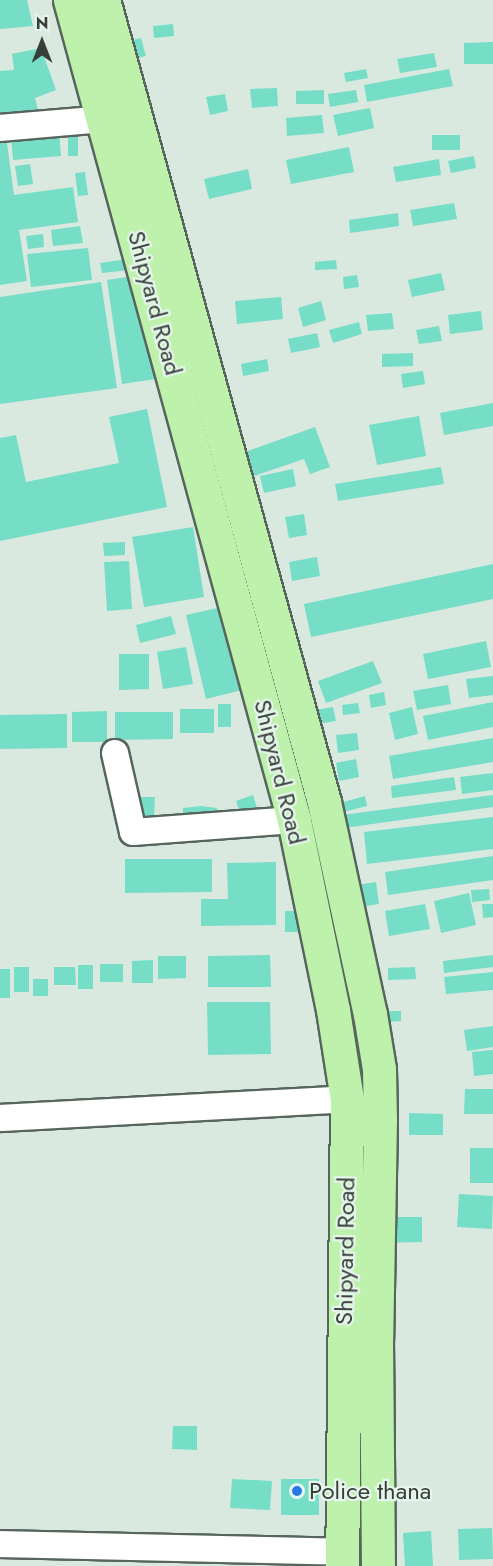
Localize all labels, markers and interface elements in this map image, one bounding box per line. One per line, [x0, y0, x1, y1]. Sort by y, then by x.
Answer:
north arrow [12, 12, 72, 72]
text: N [36, 12, 48, 35]
street label: Shipyard Road [122, 228, 188, 378]
street label: Shipyard Road [248, 697, 312, 847]
street label: Shipyard Road [329, 1177, 361, 1325]
place label: Police thana [309, 1477, 431, 1505]
marker: Police thana [290, 1484, 304, 1498]

